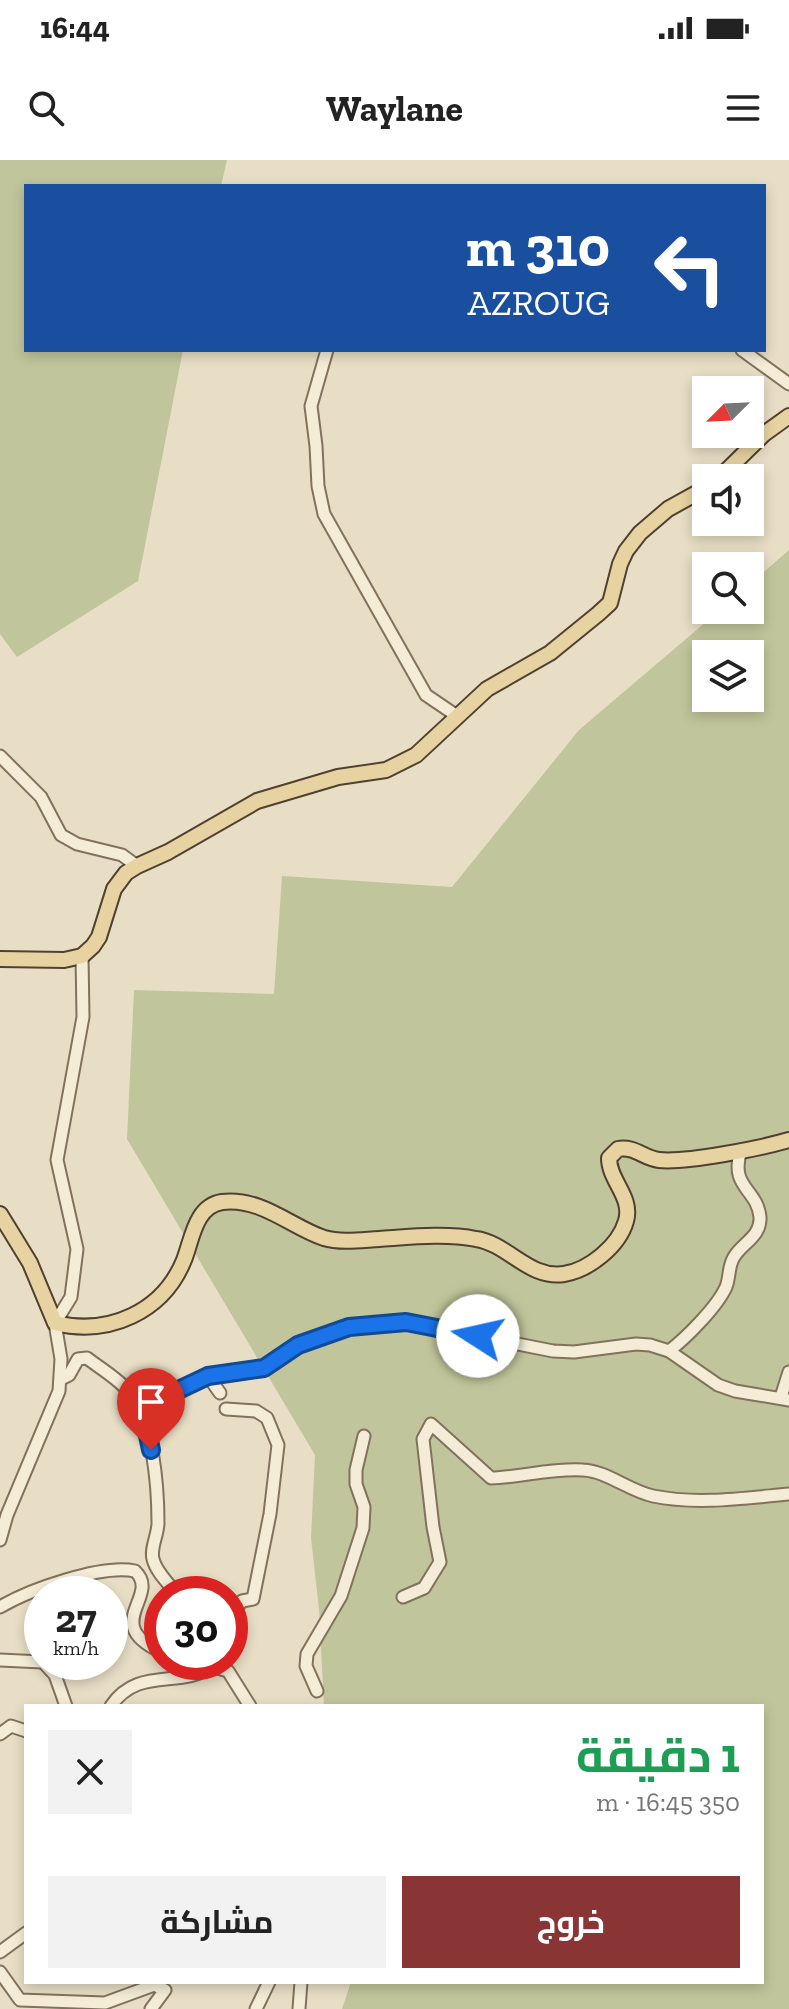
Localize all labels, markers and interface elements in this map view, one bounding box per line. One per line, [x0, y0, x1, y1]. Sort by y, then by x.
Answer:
text: 16:44 [40, 10, 110, 46]
icon: search [24, 86, 68, 130]
icon: menu [721, 86, 765, 130]
text: Waylane [326, 87, 463, 130]
text: 310 m [466, 213, 610, 280]
icon: left [638, 216, 742, 320]
text: AZROUG [468, 281, 610, 324]
north arrow [692, 376, 764, 448]
map controls [692, 376, 764, 712]
button: sound [692, 464, 764, 536]
button: search [692, 552, 764, 624]
button: layers [692, 640, 764, 712]
position arrow [436, 1294, 520, 1378]
pin [117, 1368, 185, 1450]
icon: arrive [129, 1380, 173, 1424]
speed limit sign: 30 [144, 1576, 248, 1680]
text: 27 [55, 1594, 97, 1642]
text: km/h [53, 1636, 99, 1660]
text: 1 دقيقة [576, 1727, 740, 1784]
button: close [48, 1730, 132, 1814]
text: 350 m · 16:45 [596, 1786, 740, 1818]
button: مشاركة [48, 1876, 386, 1968]
button: خروج [402, 1876, 740, 1968]

